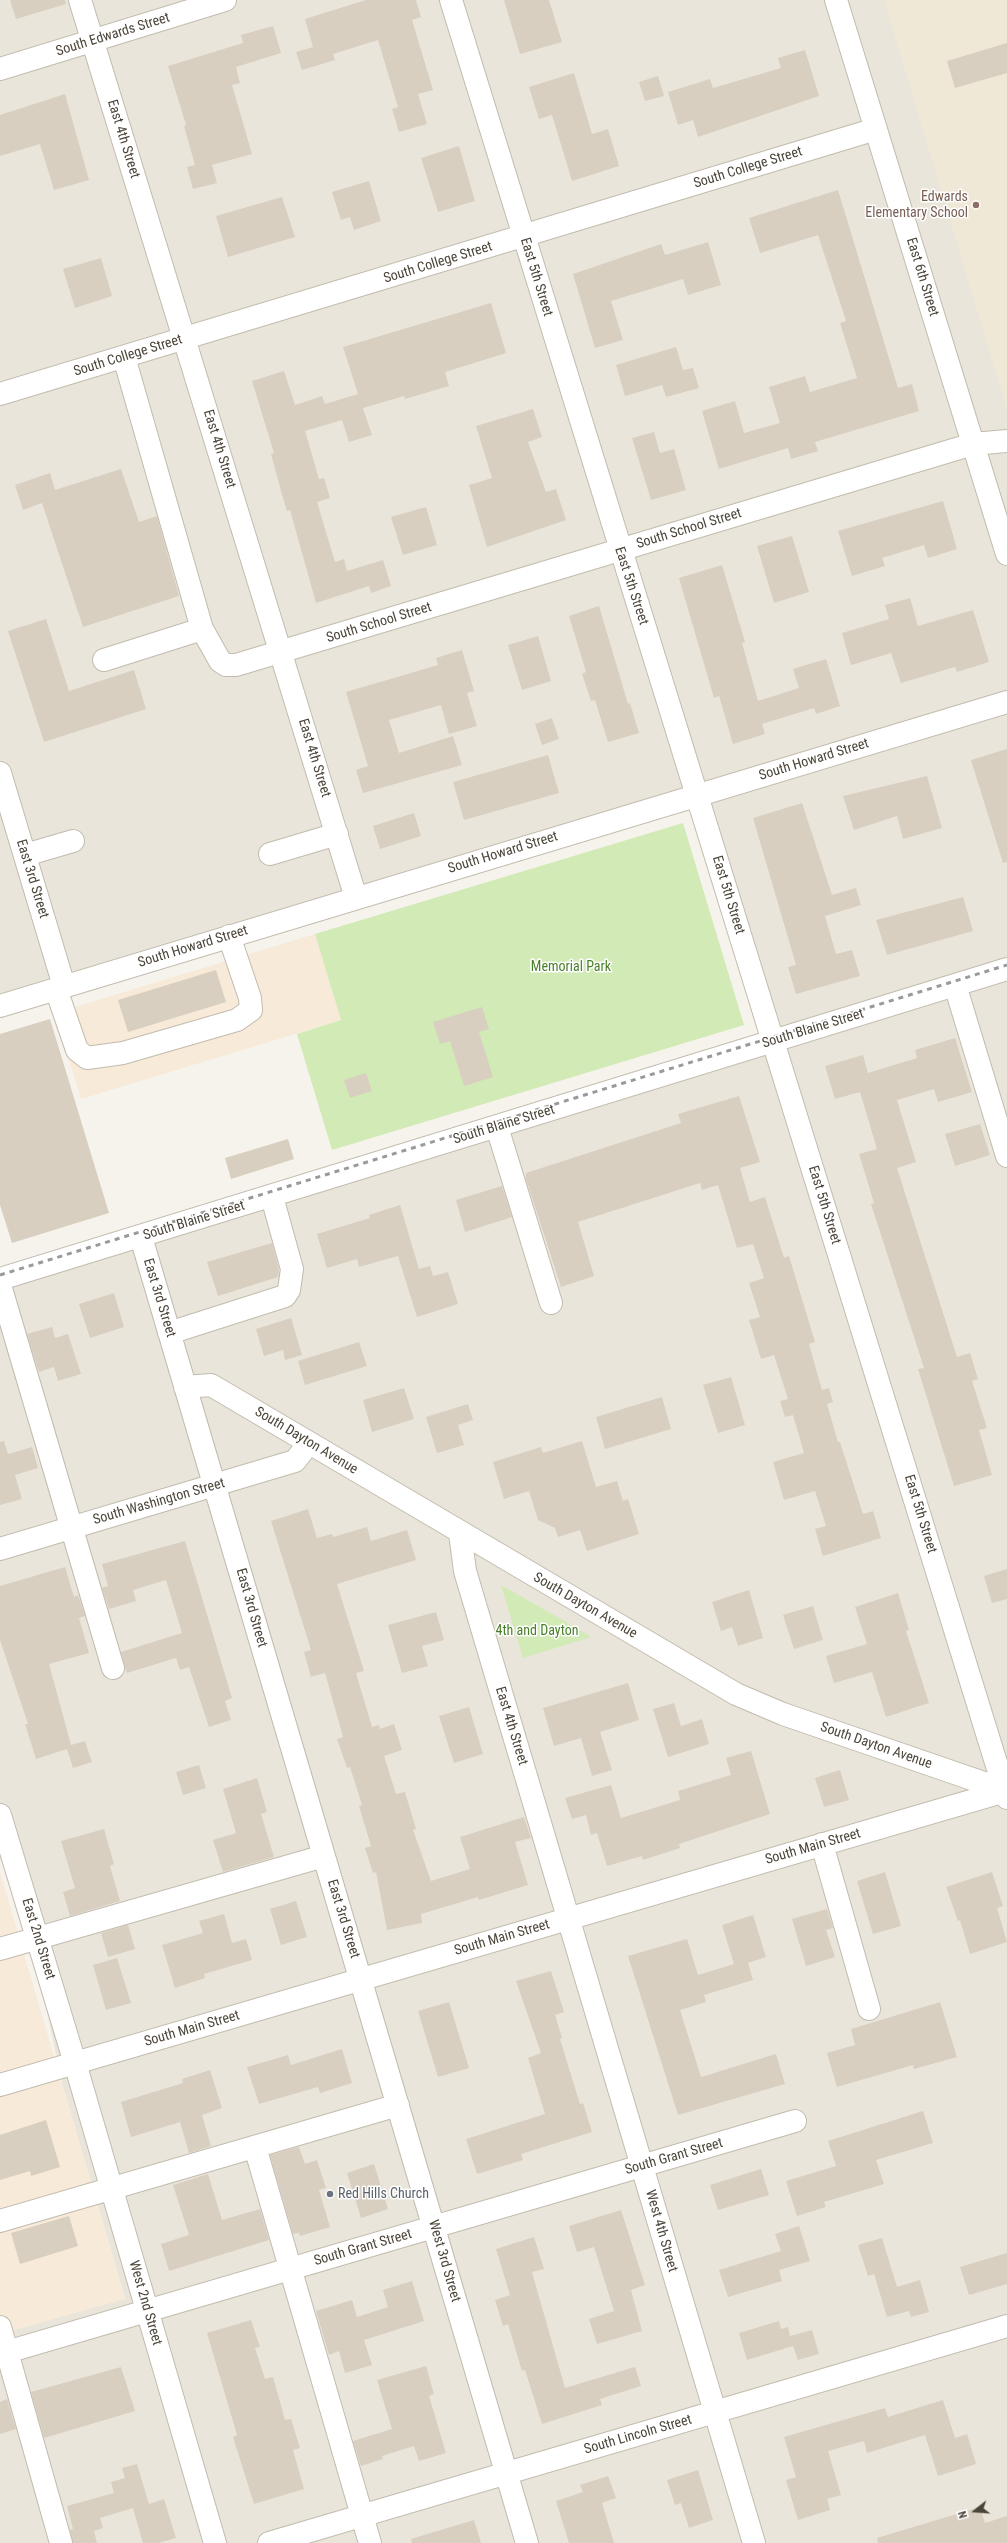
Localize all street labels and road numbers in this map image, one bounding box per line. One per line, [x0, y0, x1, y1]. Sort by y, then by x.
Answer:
street label: South Edwards Street [54, 10, 172, 60]
street label: East 4th Street [103, 98, 143, 180]
street label: South College Street [692, 144, 804, 192]
street label: East 5th Street [516, 236, 556, 318]
street label: East 6th Street [902, 236, 942, 318]
street label: South College Street [382, 239, 494, 287]
street label: South College Street [72, 332, 184, 380]
street label: East 4th Street [199, 408, 239, 490]
street label: South School Street [634, 505, 744, 553]
street label: East 5th Street [610, 545, 652, 627]
street label: South School Street [324, 599, 434, 647]
street label: East 4th Street [294, 717, 334, 799]
street label: South Howard Street [757, 735, 871, 785]
street label: South Howard Street [446, 828, 560, 878]
street label: East 3rd Street [12, 838, 52, 920]
street label: East 5th Street [708, 854, 748, 936]
street label: South Howard Street [136, 922, 250, 972]
street label: South Blaine Street [760, 1006, 866, 1052]
street label: South Blaine Street [451, 1102, 557, 1148]
street label: East 5th Street [804, 1164, 844, 1246]
street label: South Blaine Street [141, 1198, 247, 1244]
street label: East 3rd Street [139, 1257, 179, 1339]
street label: South Dayton Avenue [252, 1404, 360, 1478]
street label: East 5th Street [900, 1473, 940, 1555]
street label: South Washington Street [91, 1475, 227, 1529]
street label: East 3rd Street [232, 1567, 270, 1649]
street label: South Dayton Avenue [530, 1569, 640, 1643]
street label: East 4th Street [491, 1685, 531, 1767]
street label: South Dayton Avenue [818, 1719, 934, 1773]
street label: South Main Street [763, 1825, 863, 1869]
street label: East 3rd Street [323, 1878, 363, 1960]
street label: East 2nd Street [18, 1896, 58, 1982]
street label: South Main Street [452, 1916, 552, 1960]
street label: South Main Street [142, 2007, 242, 2051]
street label: South Grant Street [623, 2135, 725, 2179]
street label: West 4th Street [641, 2188, 681, 2274]
street label: West 3rd Street [424, 2218, 464, 2304]
street label: South Grant Street [312, 2226, 414, 2270]
street label: West 2nd Street [125, 2259, 165, 2347]
street label: South Lincoln Street [582, 2412, 694, 2458]

